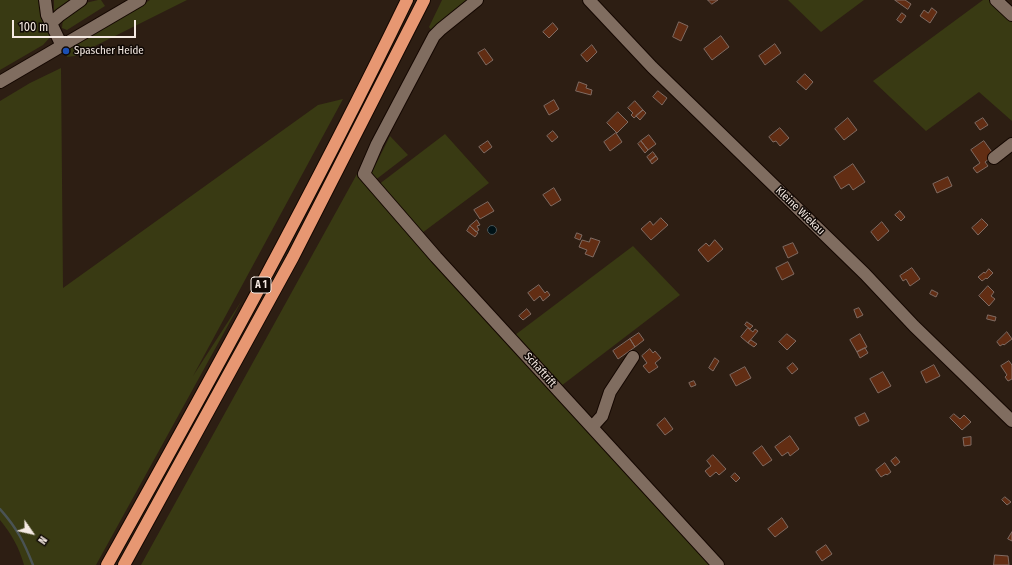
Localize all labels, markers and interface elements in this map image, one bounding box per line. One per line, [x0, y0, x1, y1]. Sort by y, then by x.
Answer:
scale bar [14, 12, 138, 38]
text: 100 m [19, 20, 48, 34]
place label: Spascher Heide [74, 44, 144, 58]
marker: Spascher Heide [61, 46, 71, 56]
street label: Kleine Wiekau [773, 184, 827, 238]
road number: A 1 [251, 277, 271, 293]
street label: Schaftrift [521, 350, 559, 390]
north arrow [12, 513, 52, 553]
text: N [35, 534, 50, 546]

